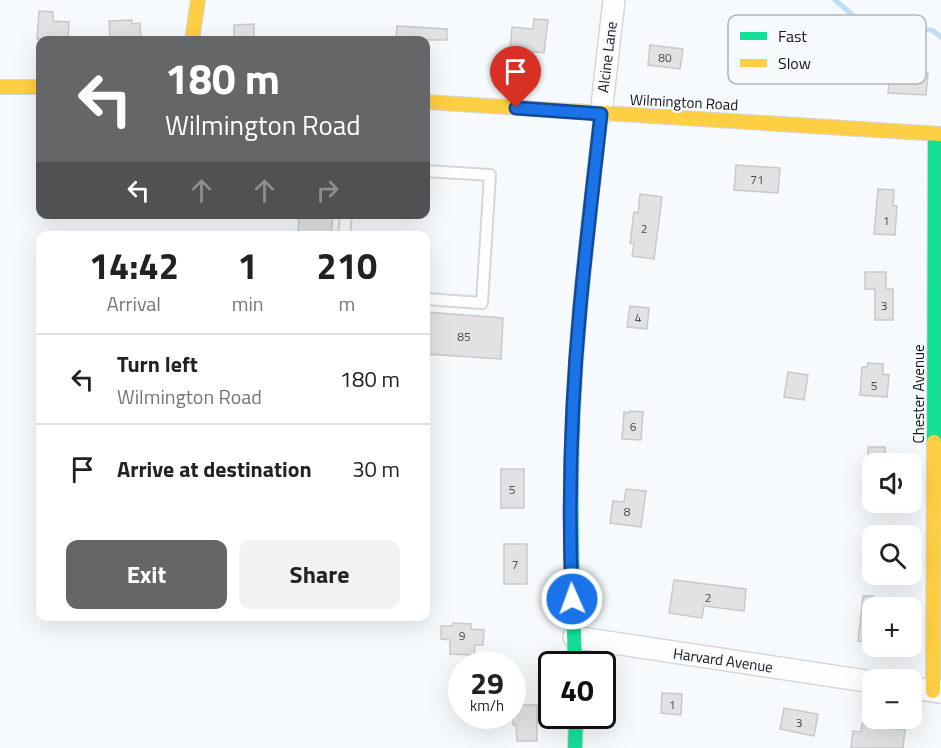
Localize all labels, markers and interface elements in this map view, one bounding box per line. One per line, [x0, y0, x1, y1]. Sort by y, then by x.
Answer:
legend [728, 15, 926, 84]
street label: Alcine Lane [591, 20, 623, 94]
text: Fast [778, 24, 807, 48]
text: 180 m [165, 46, 280, 110]
pin [490, 46, 541, 108]
house number: 80 [658, 48, 672, 67]
text: Slow [778, 51, 811, 75]
icon: arrive [499, 55, 532, 88]
icon: left [66, 60, 144, 138]
street label: Wilmington Road [629, 88, 739, 116]
text: Wilmington Road [165, 104, 361, 145]
house number: 71 [750, 170, 764, 189]
icon: left [122, 174, 155, 207]
icon: ahead [185, 174, 218, 207]
icon: ahead [248, 174, 281, 207]
icon: right [311, 174, 344, 207]
house number: 1 [883, 211, 889, 230]
house number: 2 [641, 219, 647, 238]
text: 14:42 [89, 238, 179, 293]
text: 1 [238, 238, 258, 293]
text: 210 [317, 238, 377, 293]
text: Arrival [107, 288, 161, 319]
text: min [232, 288, 264, 319]
text: m [338, 288, 355, 319]
house number: 3 [881, 296, 887, 315]
house number: 4 [635, 308, 642, 327]
house number: 85 [457, 327, 471, 346]
street label: Chester Avenue [907, 344, 930, 444]
text: Turn left [117, 347, 198, 381]
text: 180 m [340, 362, 400, 396]
icon: left [66, 363, 99, 396]
house number: 5 [871, 376, 878, 395]
text: Wilmington Road [117, 381, 262, 412]
house number: 6 [630, 417, 637, 436]
text: Arrive at destination [117, 452, 312, 486]
text: 30 m [352, 452, 400, 486]
icon: arrive [66, 453, 99, 486]
map controls [862, 453, 922, 729]
button: sound [862, 453, 922, 513]
house number: 5 [509, 480, 516, 499]
house number: 8 [624, 502, 631, 521]
button: search [862, 525, 922, 585]
button: Exit [66, 540, 227, 609]
button: Share [239, 540, 400, 609]
house number: 7 [512, 555, 518, 574]
position arrow [540, 567, 604, 631]
house number: 2 [705, 588, 711, 607]
button: + [862, 597, 922, 657]
house number: 9 [459, 626, 466, 645]
street label: Harvard Avenue [672, 642, 774, 678]
speed limit sign: 40 [538, 651, 616, 729]
text: 29 [470, 660, 504, 706]
button: − [862, 669, 922, 729]
text: km/h [470, 694, 504, 717]
house number: 1 [669, 695, 675, 714]
house number: 3 [796, 713, 802, 732]

